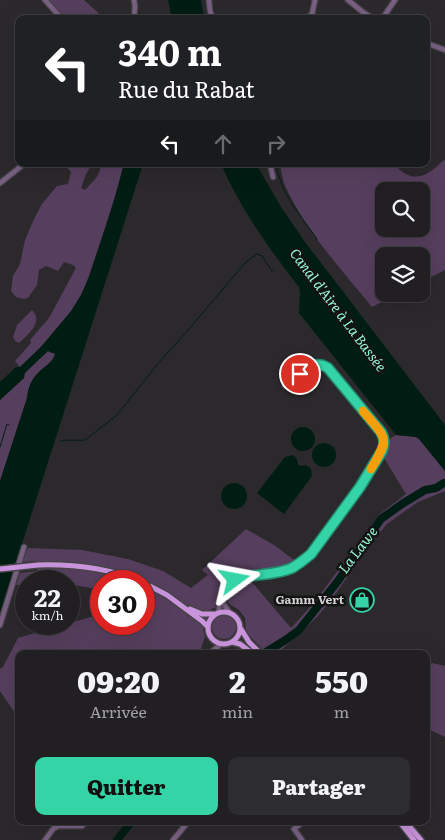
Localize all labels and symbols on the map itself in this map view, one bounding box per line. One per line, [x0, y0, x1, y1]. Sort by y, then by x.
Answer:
water label: Canal d'Aire à La Bassée [286, 244, 392, 375]
pin [279, 353, 321, 395]
water label: La Lawe [333, 522, 382, 577]
position arrow [208, 553, 260, 605]
speed limit sign: 30 [90, 570, 155, 635]
shop icon: Gamm Vert [349, 587, 375, 613]
place label: Gamm Vert [275, 590, 345, 608]

